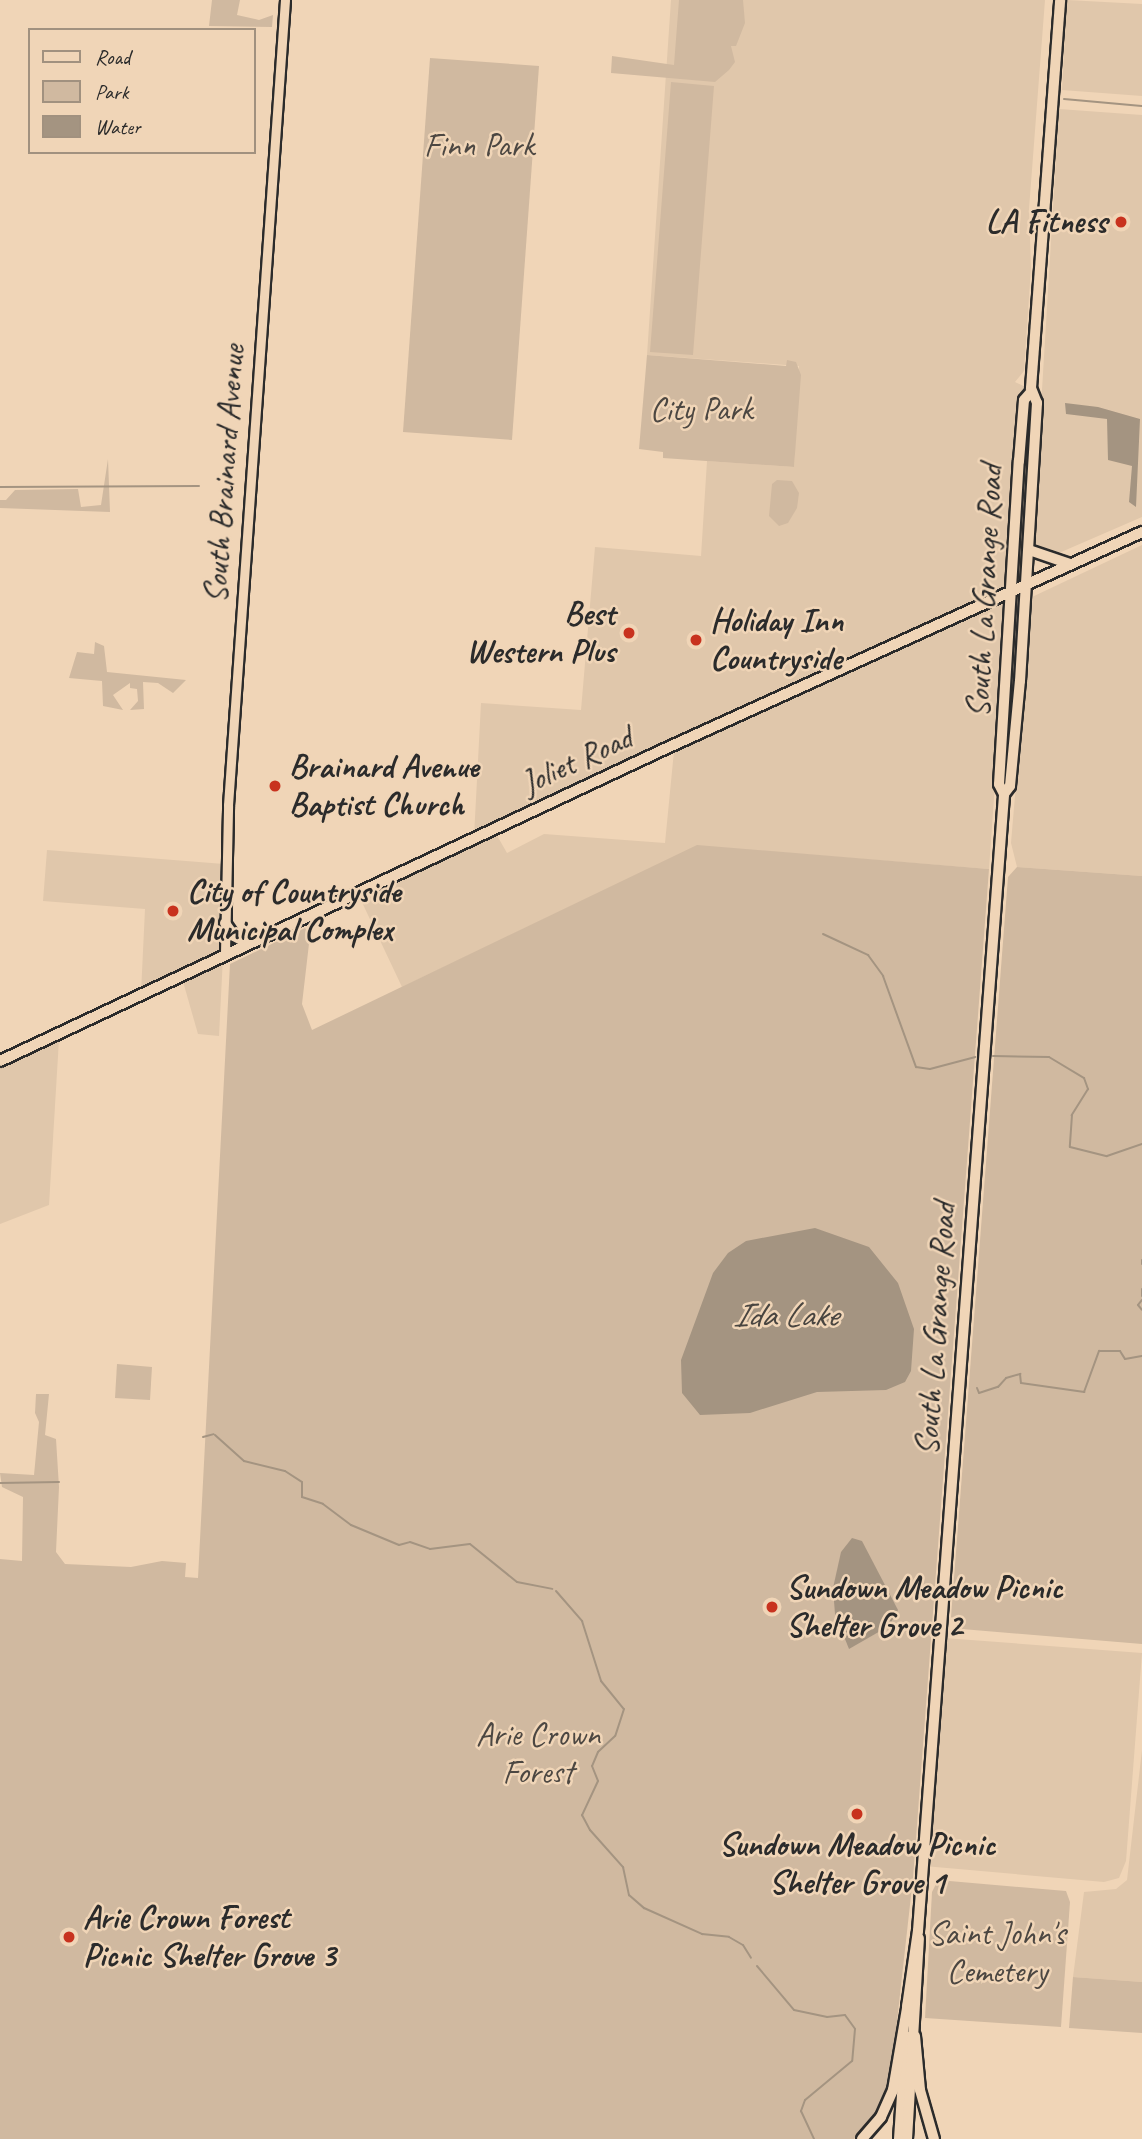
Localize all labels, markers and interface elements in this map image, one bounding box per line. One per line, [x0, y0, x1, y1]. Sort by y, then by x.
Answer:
legend [28, 28, 256, 154]
text: Road [95, 44, 130, 70]
text: Park [95, 79, 128, 105]
text: Water [95, 114, 141, 140]
park label: Finn Park [423, 126, 535, 166]
place label: LA Fitness [986, 202, 1107, 242]
marker: LA Fitness [1113, 214, 1129, 230]
street label: South Brainard Avenue [196, 343, 254, 605]
park label: City Park [649, 390, 753, 430]
street label: South La Grange Road [959, 464, 1011, 718]
place label: Best Western Plus [466, 594, 615, 672]
place label: Holiday Inn Countryside [710, 601, 843, 679]
marker: Best Western Plus [621, 625, 637, 641]
marker: Holiday Inn Countryside [688, 632, 704, 648]
street label: Joliet Road [515, 718, 639, 804]
place label: Brainard Avenue Baptist Church [289, 747, 478, 825]
marker: Brainard Avenue Baptist Church [267, 778, 283, 794]
place label: City of Countryside Municipal Complex [187, 872, 401, 950]
marker: City of Countryside Municipal Complex [165, 903, 181, 919]
street label: South La Grange Road [907, 1202, 965, 1456]
water label: Ida Lake [732, 1294, 838, 1336]
place label: Sundown Meadow Picnic Shelter Grove 2 [786, 1568, 1062, 1646]
marker: Sundown Meadow Picnic Shelter Grove 2 [764, 1599, 780, 1615]
park label: Arie Crown Forest [476, 1715, 600, 1793]
marker: Sundown Meadow Picnic Shelter Grove 1 [849, 1806, 865, 1822]
place label: Sundown Meadow Picnic Shelter Grove 1 [719, 1825, 995, 1903]
place label: Arie Crown Forest Picnic Shelter Grove 3 [83, 1898, 336, 1976]
park label: Saint John's Cemetery [929, 1914, 1065, 1992]
marker: Arie Crown Forest Picnic Shelter Grove 3 [61, 1929, 77, 1945]

